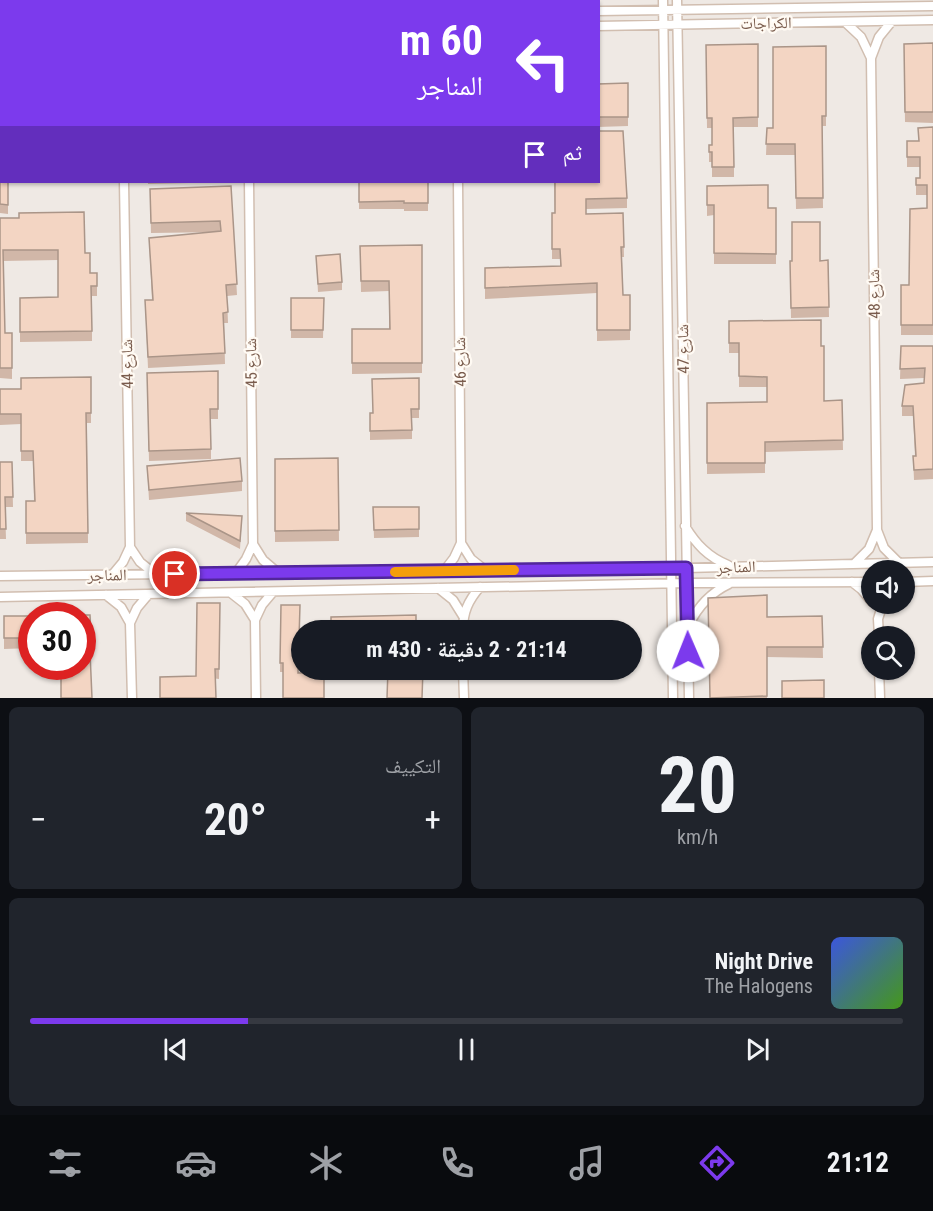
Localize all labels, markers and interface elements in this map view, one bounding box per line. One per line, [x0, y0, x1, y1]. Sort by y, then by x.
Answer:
street label: الكراجات [740, 13, 792, 33]
text: 60 m [400, 16, 483, 65]
icon: left [504, 24, 582, 102]
text: المناجر [417, 70, 483, 102]
icon: arrive [518, 138, 551, 171]
text: ثم [563, 140, 582, 165]
street label: شارع 48 [864, 269, 885, 319]
street label: شارع 47 [673, 324, 694, 374]
street label: شارع 46 [450, 337, 471, 387]
street label: شارع 45 [241, 338, 262, 388]
street label: شارع 44 [117, 339, 138, 389]
pin [149, 548, 200, 599]
icon: arrive [158, 557, 191, 590]
street label: المناجر [715, 557, 756, 577]
map controls [861, 560, 915, 680]
button: sound [861, 560, 915, 614]
street label: المناجر [86, 565, 127, 585]
speed limit sign: 30 [18, 602, 96, 680]
position arrow [656, 619, 720, 683]
button: search [861, 626, 915, 680]
text: 21:14 · 2 دقيقة · 430 m [366, 637, 567, 662]
text: 20 [658, 740, 737, 831]
text: التكييف [385, 754, 441, 778]
text: 20° [204, 793, 267, 846]
text: − [30, 800, 47, 839]
text: + [425, 800, 441, 839]
text: km/h [677, 825, 718, 849]
text: Night Drive [715, 949, 813, 974]
text: The Halogens [704, 974, 813, 998]
icon: previous [159, 1033, 192, 1066]
icon: pause [450, 1033, 483, 1066]
icon: next [741, 1033, 774, 1066]
icon: filters [44, 1142, 86, 1184]
icon: car [175, 1142, 217, 1184]
icon: climate [305, 1142, 347, 1184]
icon: phone [436, 1142, 478, 1184]
icon: music [566, 1142, 608, 1184]
icon: directions [696, 1142, 738, 1184]
text: 21:12 [827, 1147, 889, 1179]

